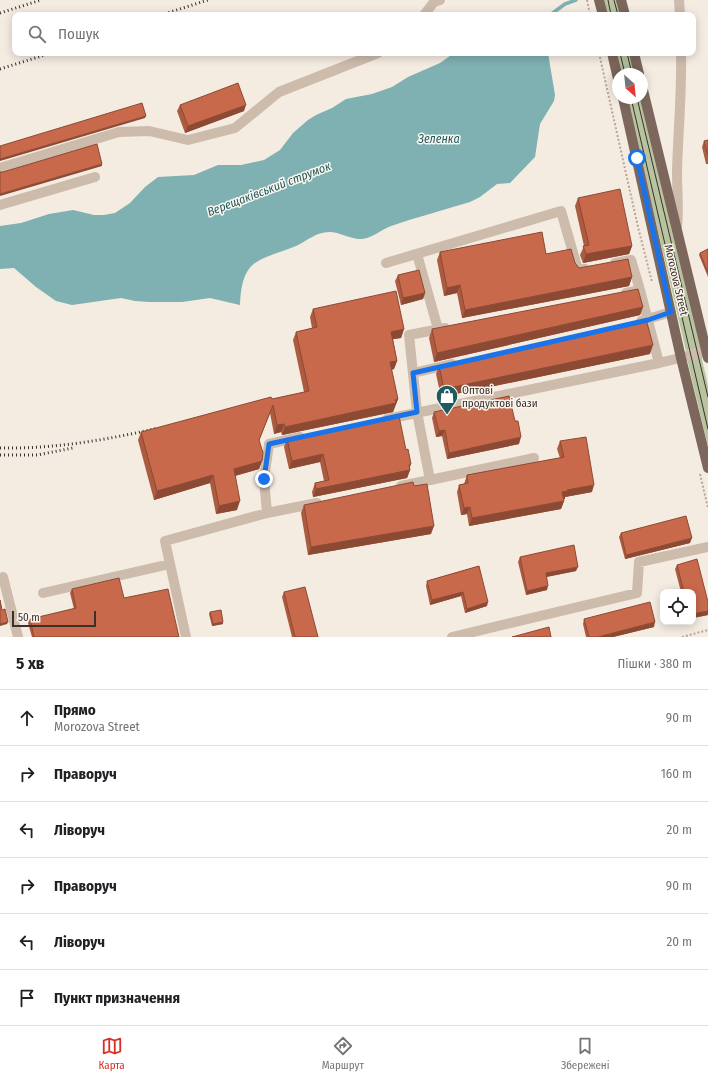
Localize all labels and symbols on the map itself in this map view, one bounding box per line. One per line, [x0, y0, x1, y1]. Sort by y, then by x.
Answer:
north arrow [612, 68, 648, 104]
water label: Зеленка [417, 132, 460, 146]
route start [628, 149, 646, 167]
water label: Верещаківський струмок [205, 159, 333, 219]
street label: Morozova Street [661, 243, 691, 317]
shop icon: Оптові продуктові бази [434, 383, 460, 416]
place label: Оптові продуктові бази [462, 384, 538, 410]
route end [255, 470, 273, 488]
scale bar [12, 609, 96, 628]

